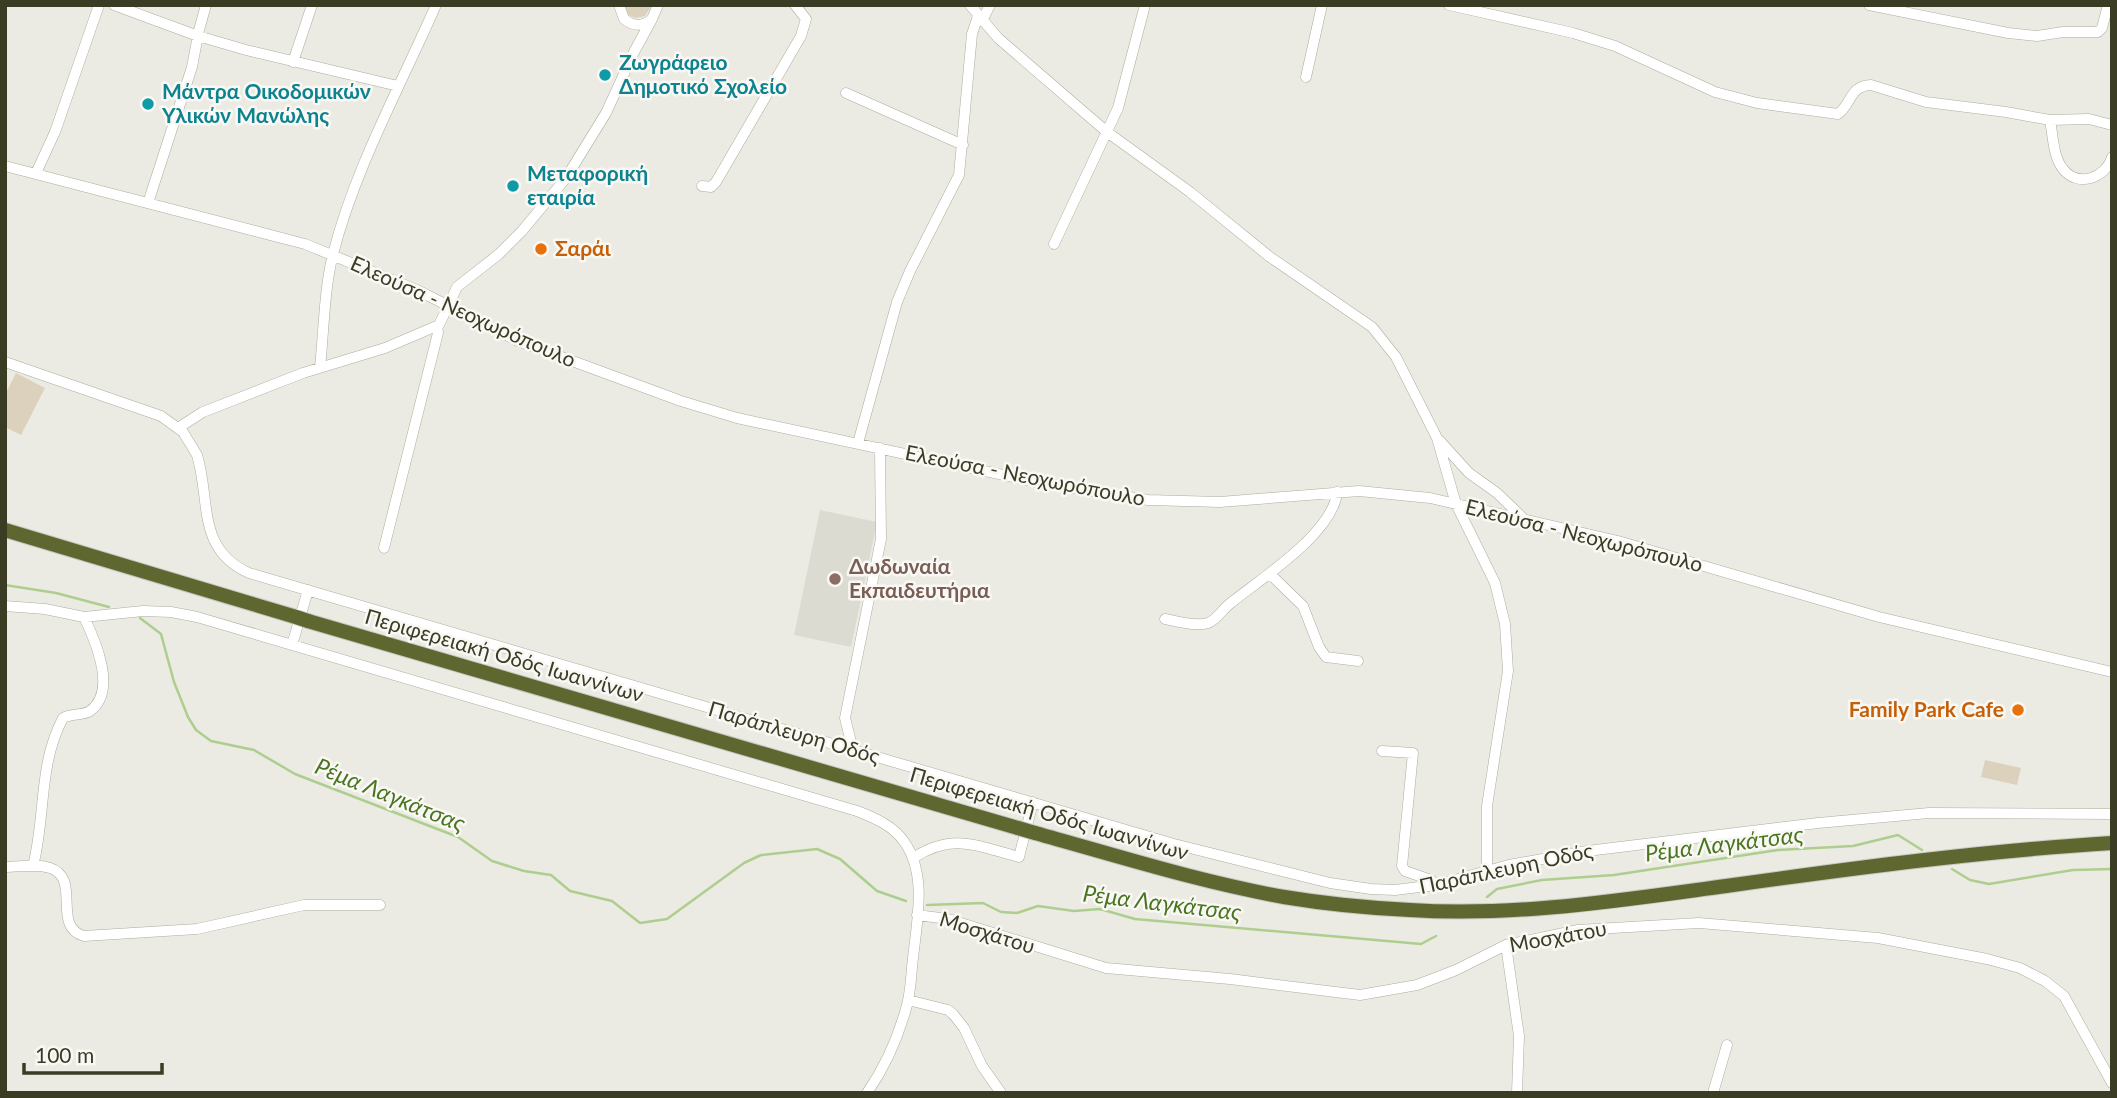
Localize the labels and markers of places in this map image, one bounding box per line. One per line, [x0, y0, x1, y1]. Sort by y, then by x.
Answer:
place label: Ζωγράφειο Δημοτικό Σχολείο [619, 49, 787, 98]
marker: Ζωγράφειο Δημοτικό Σχολείο [597, 67, 613, 83]
place label: Μάντρα Οικοδομικών Υλικών Μανώλης [161, 78, 371, 127]
marker: Μάντρα Οικοδομικών Υλικών Μανώλης [140, 96, 156, 112]
place label: Μεταφορική εταιρία [527, 160, 648, 209]
marker: Μεταφορική εταιρία [505, 178, 521, 194]
place label: Σαράι [555, 235, 611, 260]
marker: Σαράι [533, 241, 549, 257]
place label: Δωδωναία Εκπαιδευτήρια [849, 553, 990, 602]
marker: Δωδωναία Εκπαιδευτήρια [827, 571, 843, 587]
place label: Family Park Cafe [1849, 696, 2004, 721]
marker: Family Park Cafe [2010, 702, 2026, 718]

